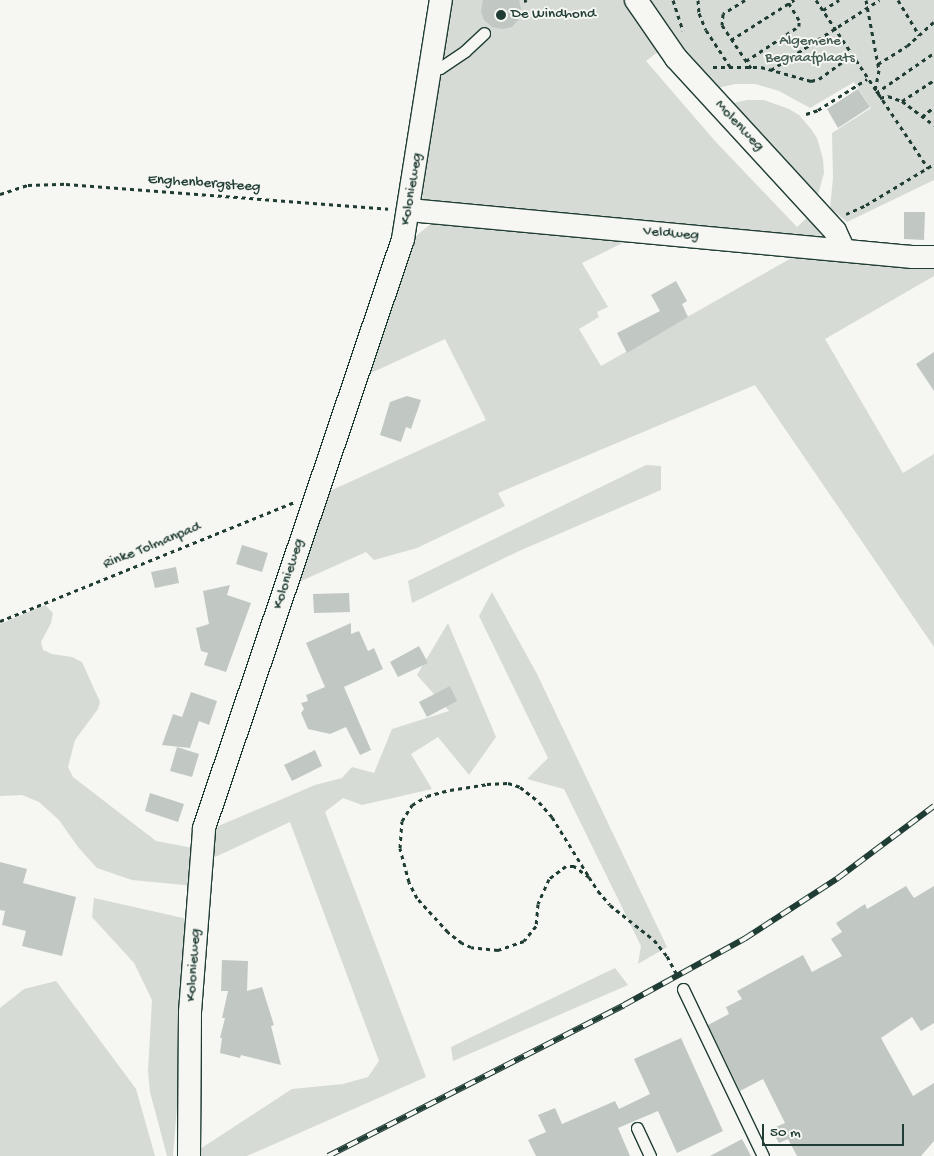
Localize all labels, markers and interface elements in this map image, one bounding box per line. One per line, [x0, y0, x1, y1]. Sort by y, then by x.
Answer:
place label: De Windhond [511, 6, 596, 24]
marker: De Windhond [495, 9, 507, 21]
park label: Algemene Begraafplaats [765, 32, 855, 67]
street label: Molenweg [711, 96, 767, 156]
street label: Kolonieweg [397, 151, 427, 227]
street label: Enghenbergsteeg [147, 171, 261, 197]
street label: Veldweg [642, 223, 700, 245]
street label: Rinke Tolmanpad [101, 518, 203, 574]
street label: Kolonieweg [269, 536, 309, 612]
street label: Kolonieweg [182, 928, 206, 1002]
scale bar [764, 1114, 906, 1146]
text: 50 m [770, 1124, 801, 1142]

